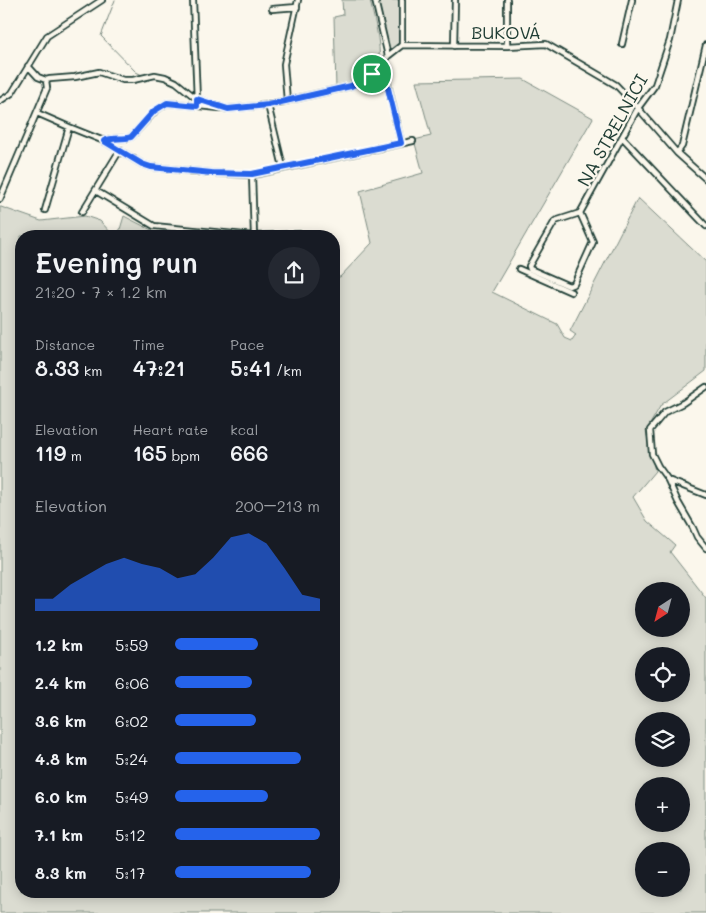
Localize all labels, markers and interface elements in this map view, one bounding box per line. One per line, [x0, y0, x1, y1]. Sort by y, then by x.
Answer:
street label: BUKOVÁ [471, 20, 541, 44]
pin [351, 53, 393, 95]
icon: arrive [358, 60, 386, 88]
street label: NA STRELNICI [571, 69, 653, 190]
text: Evening run [35, 244, 198, 280]
button: share [268, 247, 320, 299]
text: 21:20 · 7 × 1.2 km [35, 281, 167, 302]
text: Distance [35, 335, 95, 354]
text: Time [133, 335, 165, 354]
text: Pace [230, 335, 265, 354]
text: 8.33 [35, 354, 79, 381]
text: 47:21 [133, 354, 185, 381]
text: 5:41 [230, 354, 272, 381]
text: km [79, 361, 102, 380]
text: /km [272, 361, 302, 380]
text: Elevation [35, 420, 98, 439]
text: Heart rate [133, 420, 208, 439]
text: kcal [230, 420, 258, 439]
text: 119 [35, 439, 66, 466]
text: 165 [133, 439, 167, 466]
text: 666 [230, 439, 268, 466]
text: m [66, 446, 82, 465]
text: bpm [167, 446, 200, 465]
text: Elevation [35, 495, 107, 516]
text: 200–213 m [235, 495, 320, 516]
north arrow [635, 582, 690, 638]
map controls [635, 582, 690, 897]
text: 1.2 km [35, 634, 83, 655]
text: 5:59 [115, 634, 148, 655]
button: locate [635, 647, 690, 702]
text: 2.4 km [35, 672, 86, 693]
text: 6:06 [115, 672, 149, 693]
text: 3.6 km [35, 710, 86, 731]
text: 6:02 [115, 710, 148, 731]
button: layers [635, 712, 690, 767]
text: 4.8 km [35, 748, 87, 769]
text: 5:24 [115, 748, 148, 769]
button: + [635, 777, 690, 832]
text: 6.0 km [35, 786, 87, 807]
text: 5:49 [115, 786, 148, 807]
text: 7.1 km [35, 824, 83, 845]
text: 5:12 [115, 824, 145, 845]
button: − [635, 842, 690, 897]
text: 8.3 km [35, 862, 87, 883]
text: 5:17 [115, 862, 145, 883]

